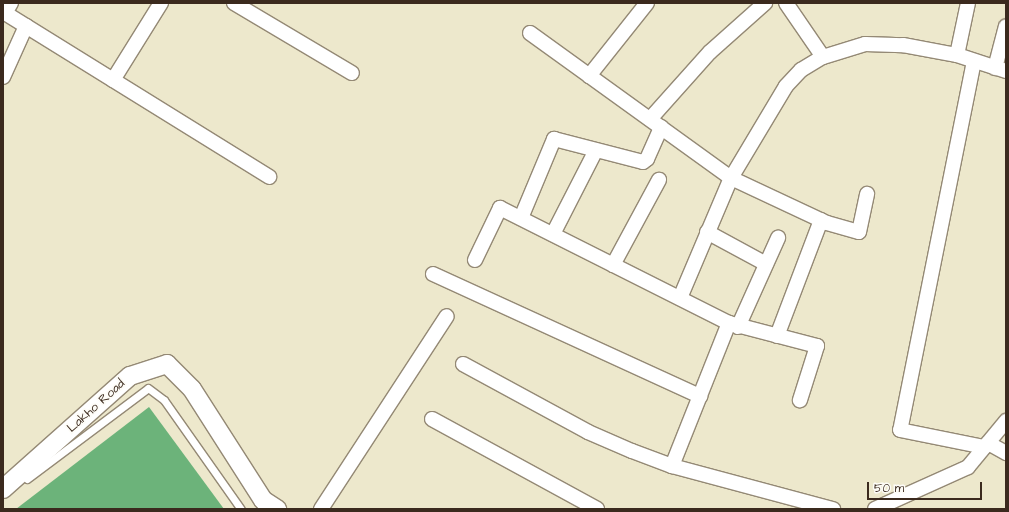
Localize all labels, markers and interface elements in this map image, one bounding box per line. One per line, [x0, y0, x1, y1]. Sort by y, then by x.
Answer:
street label: Lakho Road [64, 376, 128, 436]
scale bar [869, 474, 984, 500]
text: 50 m [874, 480, 904, 497]

